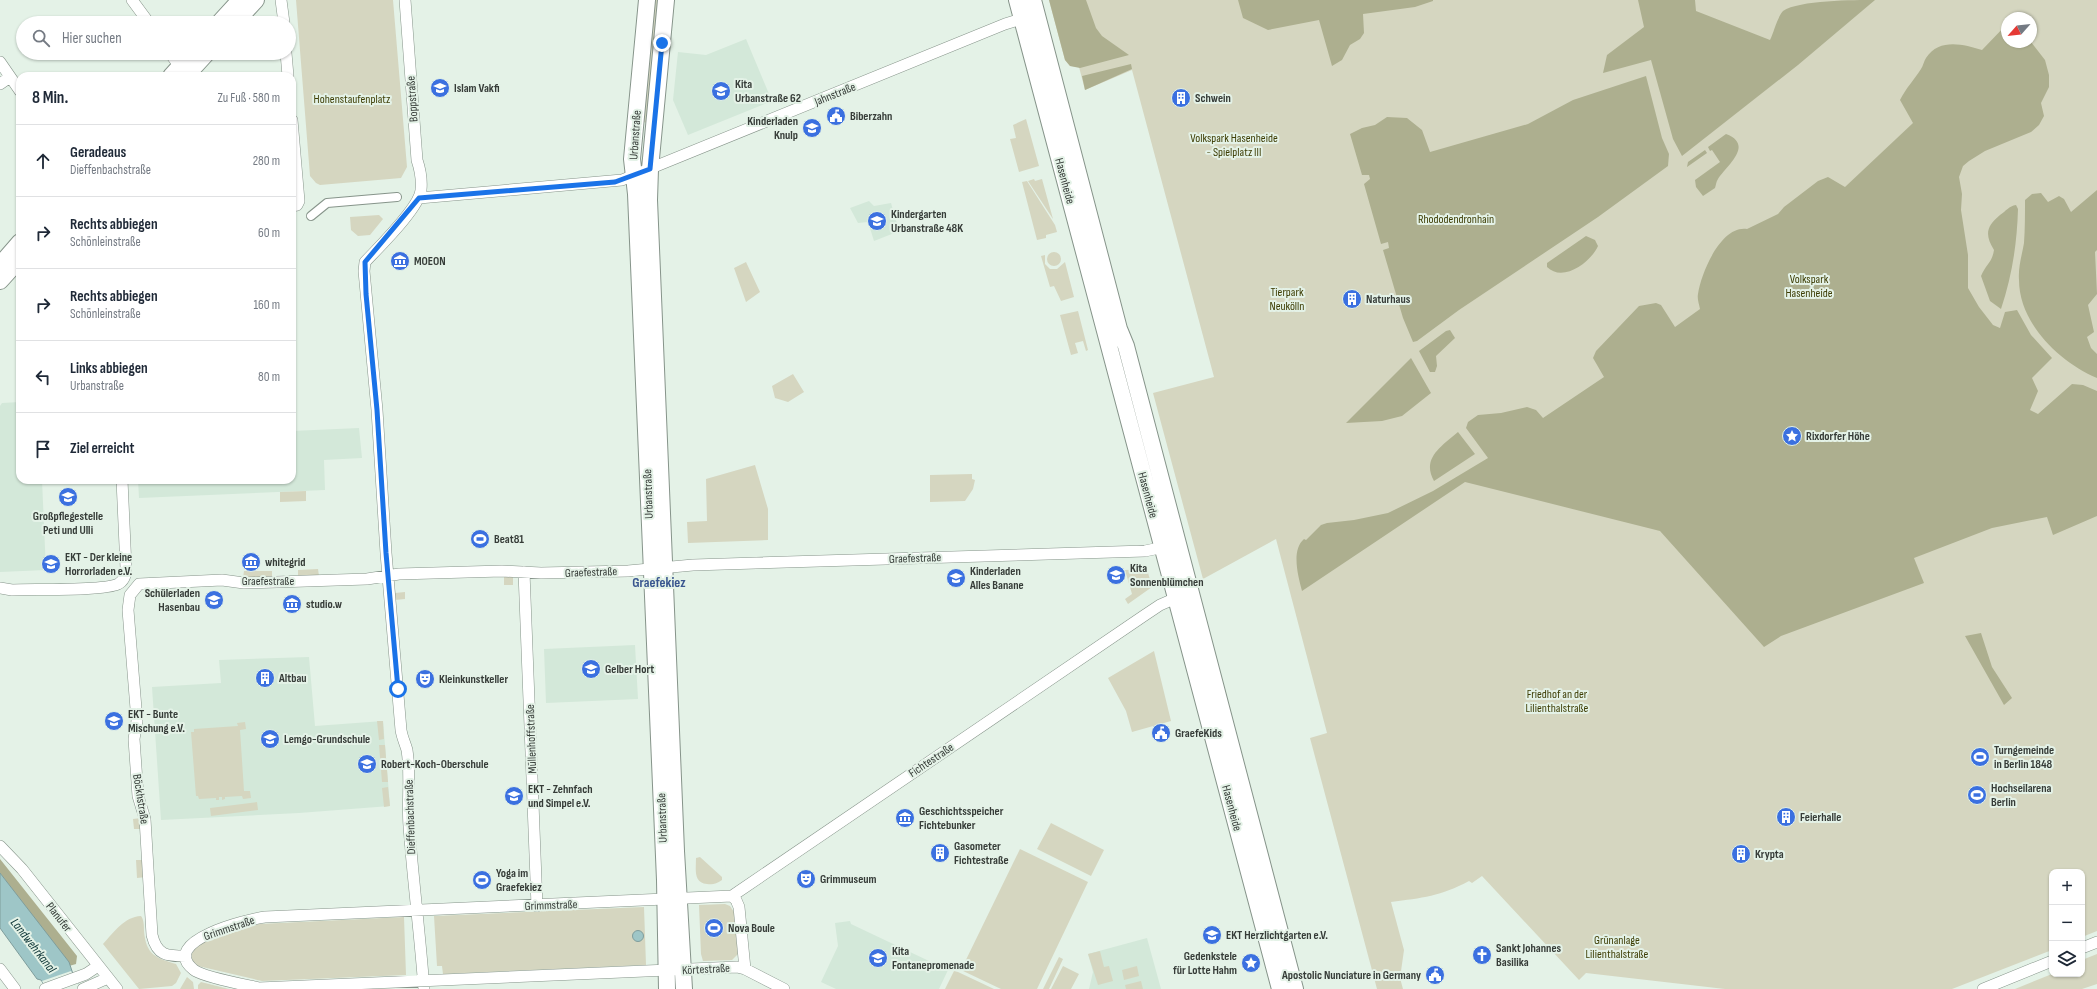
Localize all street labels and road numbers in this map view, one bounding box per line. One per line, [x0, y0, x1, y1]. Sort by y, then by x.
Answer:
street label: Boppstraße [403, 75, 422, 122]
street label: Jahnstraße [811, 79, 858, 110]
street label: Urbanstraße [626, 109, 645, 160]
street label: Hasenheide [1051, 156, 1078, 206]
street label: Urbanstraße [640, 469, 657, 519]
street label: Hasenheide [1134, 470, 1161, 520]
street label: Graefestraße [889, 550, 942, 567]
street label: Graefestraße [565, 564, 618, 581]
street label: Graefestraße [242, 574, 294, 589]
street label: Müllenhoffstraße [523, 704, 540, 774]
street label: Fichtestraße [906, 740, 957, 781]
street label: Böckhstraße [129, 773, 152, 825]
street label: Dieffenbachstraße [402, 779, 419, 855]
street label: Hasenheide [1218, 783, 1245, 833]
street label: Urbanstraße [654, 793, 671, 843]
street label: Grimmstraße [524, 897, 578, 914]
street label: Planufer [42, 899, 75, 936]
street label: Grimmstraße [202, 913, 257, 944]
street label: Körtestraße [682, 961, 730, 978]

